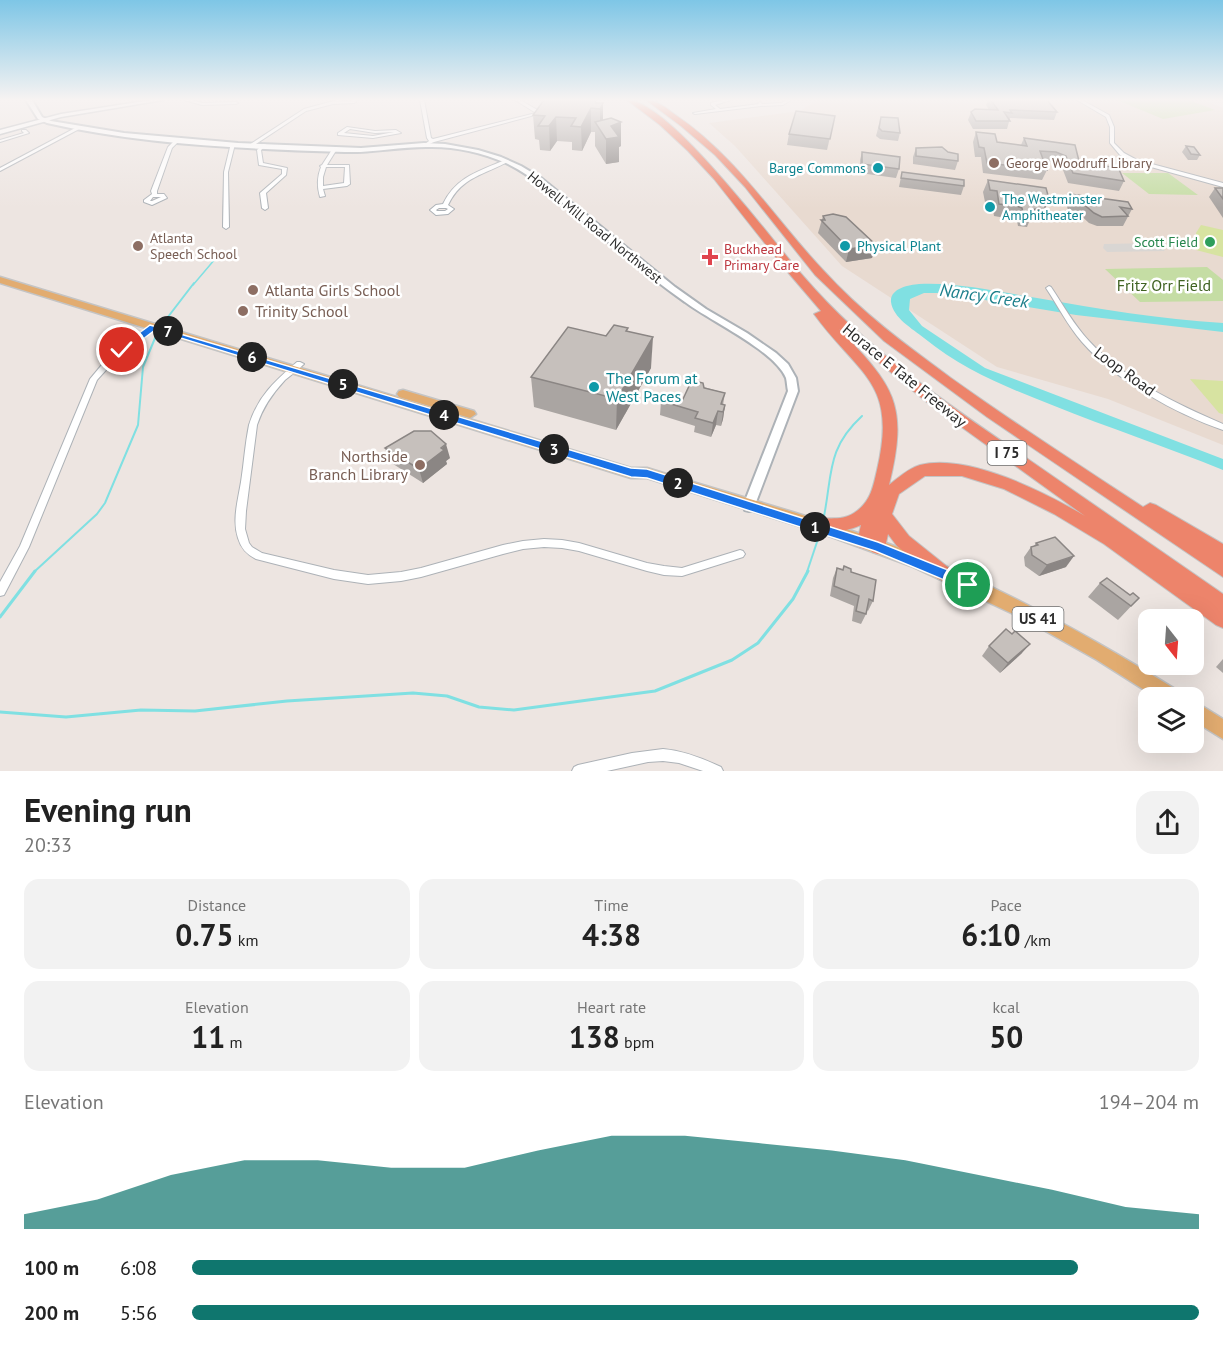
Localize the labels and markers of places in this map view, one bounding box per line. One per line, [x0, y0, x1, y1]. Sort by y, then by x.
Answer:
place label: George Woodruff Library [1006, 154, 1152, 172]
marker: George Woodruff Library [987, 156, 1001, 170]
place label: Barge Commons [769, 159, 866, 177]
marker: Barge Commons [871, 161, 885, 175]
place label: The Westminster Amphitheater [1002, 190, 1102, 224]
marker: The Westminster Amphitheater [983, 200, 997, 214]
place label: Atlanta Speech School [150, 229, 237, 263]
place label: Scott Field [1134, 233, 1198, 251]
marker: Scott Field [1203, 235, 1217, 249]
place label: Physical Plant [857, 237, 941, 255]
marker: Atlanta Speech School [131, 239, 145, 253]
marker: Physical Plant [838, 239, 852, 253]
place label: Buckhead Primary Care [724, 240, 799, 274]
marker: Buckhead Primary Care [701, 248, 719, 266]
place label: Atlanta Girls School [265, 280, 400, 300]
marker: Atlanta Girls School [246, 283, 260, 297]
place label: Trinity School [255, 301, 348, 321]
marker: Trinity School [236, 304, 250, 318]
pin: 7 [153, 316, 183, 346]
pin [96, 324, 147, 375]
pin: 6 [237, 342, 267, 372]
place label: The Forum at West Paces [606, 368, 698, 406]
pin: 5 [328, 369, 358, 399]
marker: The Forum at West Paces [587, 380, 601, 394]
pin: 4 [429, 400, 459, 430]
pin: 3 [539, 434, 569, 464]
place label: Northside Branch Library [309, 446, 409, 484]
marker: Northside Branch Library [413, 458, 427, 472]
pin: 2 [663, 468, 693, 498]
pin: 1 [800, 512, 830, 542]
pin [942, 559, 993, 610]

